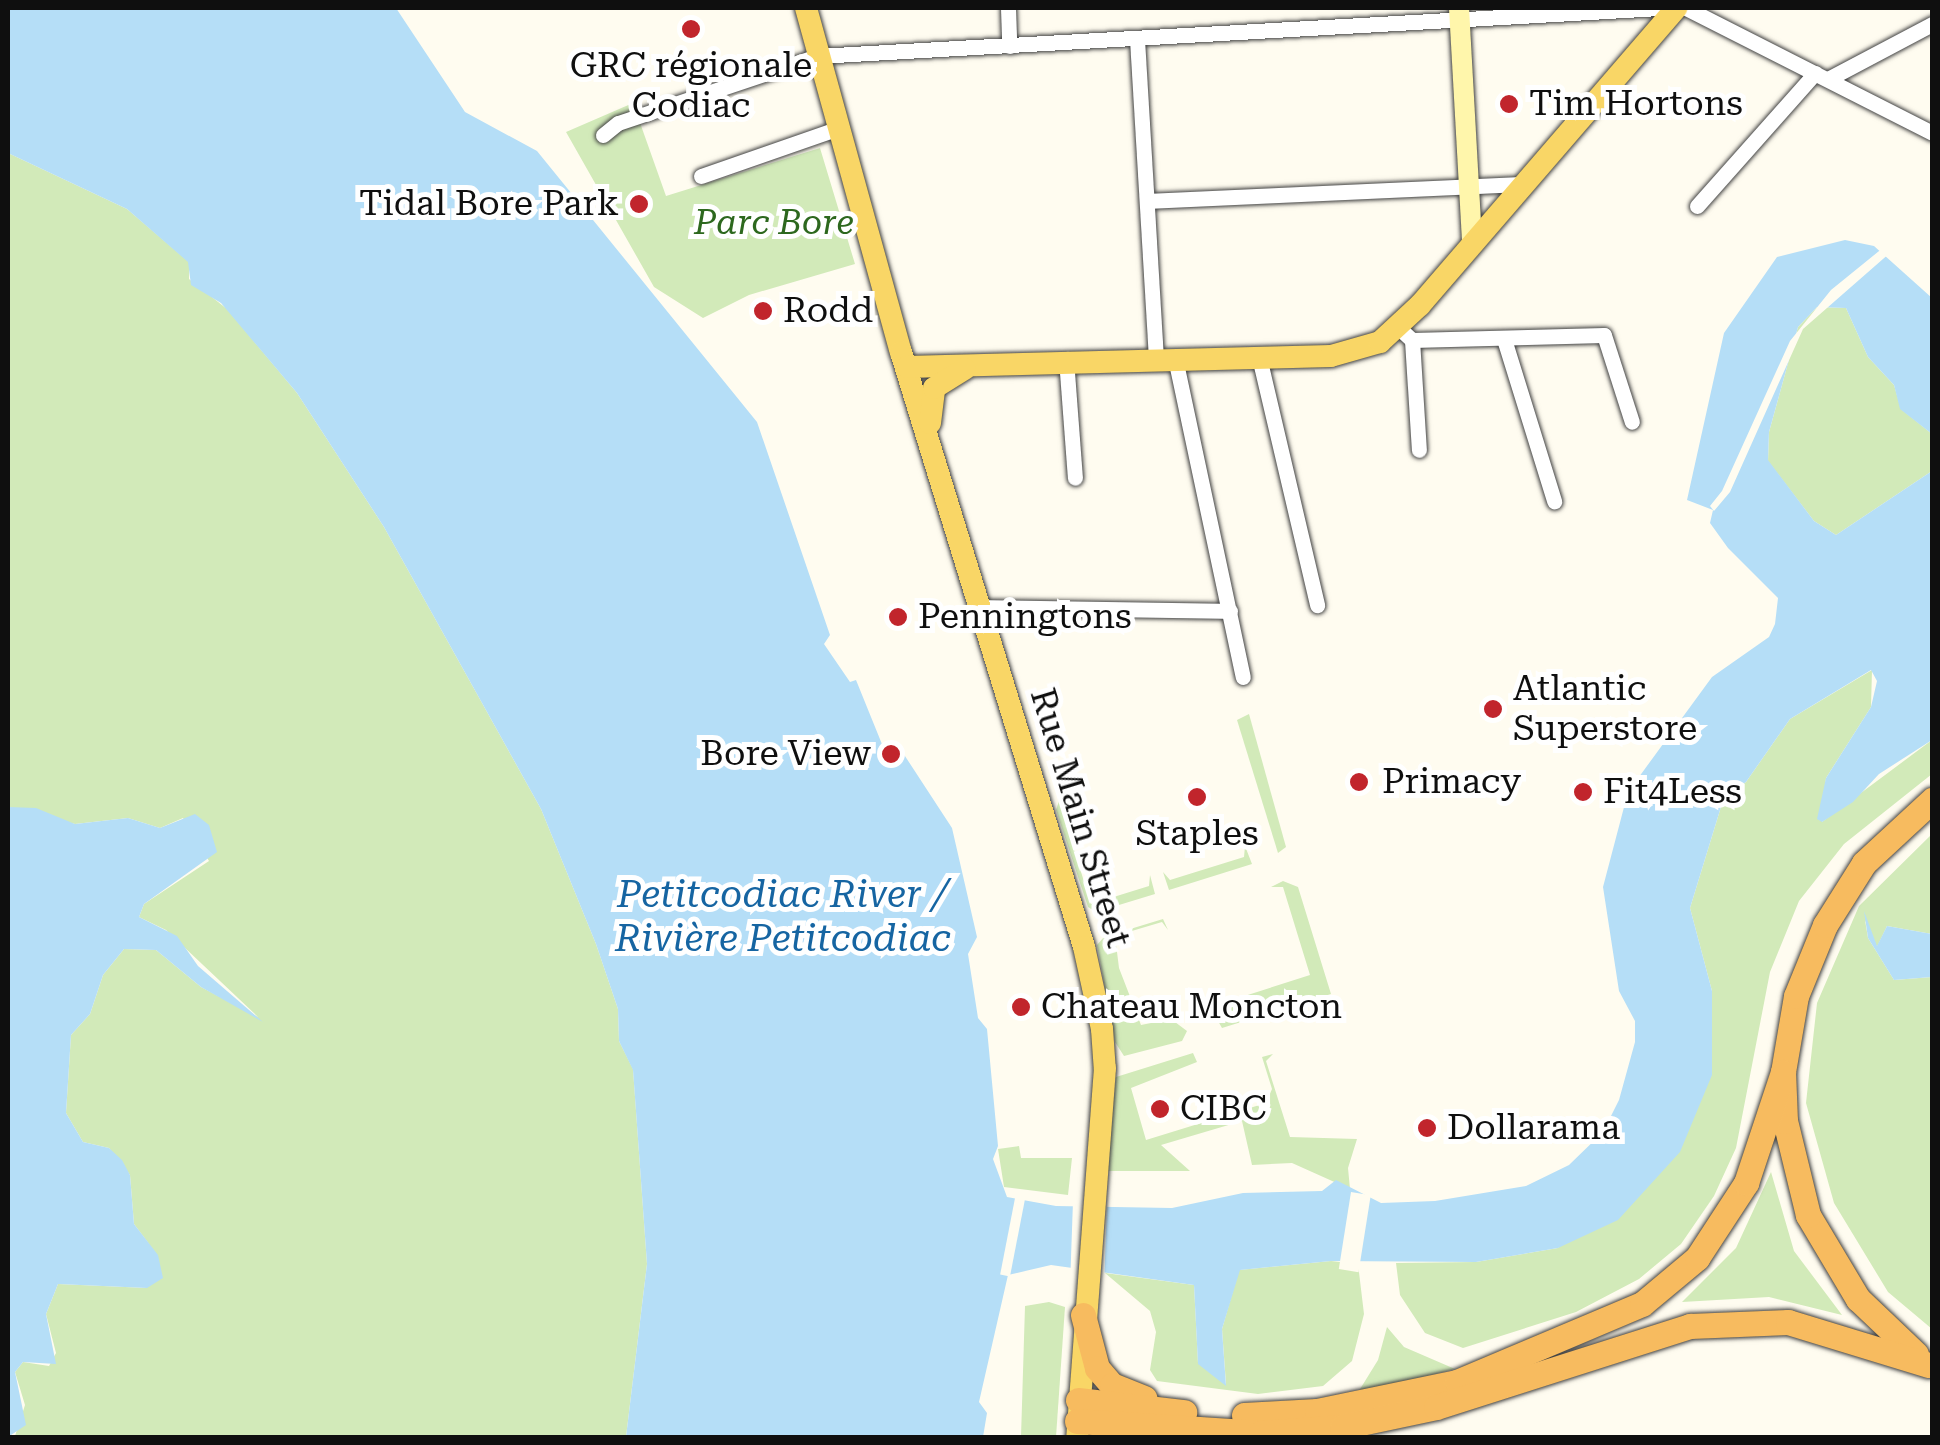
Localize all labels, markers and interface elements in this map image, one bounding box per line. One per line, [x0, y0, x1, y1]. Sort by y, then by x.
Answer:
marker: GRC régionale Codiac [680, 18, 702, 40]
place label: GRC régionale Codiac [570, 45, 812, 127]
place label: Tim Hortons [1529, 83, 1743, 125]
marker: Tim Hortons [1498, 93, 1520, 115]
place label: Tidal Bore Park [359, 183, 619, 225]
marker: Tidal Bore Park [628, 193, 650, 215]
park label: Parc Bore [694, 202, 854, 244]
place label: Rodd [783, 290, 873, 332]
marker: Rodd [752, 300, 774, 322]
place label: Penningtons [918, 596, 1132, 638]
marker: Penningtons [887, 606, 909, 628]
place label: Atlantic Superstore [1513, 668, 1697, 750]
street label: Rue Main Street [1021, 683, 1139, 953]
marker: Atlantic Superstore [1482, 698, 1504, 720]
place label: Bore View [700, 733, 871, 775]
marker: Bore View [880, 743, 902, 765]
place label: Primacy [1382, 761, 1521, 803]
marker: Primacy [1346, 769, 1372, 795]
place label: Fit4Less [1603, 771, 1742, 813]
marker: Fit4Less [1572, 781, 1594, 803]
marker: Staples [1186, 786, 1208, 808]
place label: Staples [1135, 813, 1259, 855]
water label: Petitcodiac River / Rivière Petitcodiac [615, 872, 951, 962]
place label: Chateau Moncton [1041, 986, 1342, 1028]
marker: Chateau Moncton [1010, 996, 1032, 1018]
place label: CIBC [1180, 1088, 1267, 1130]
marker: CIBC [1149, 1098, 1171, 1120]
place label: Dollarama [1447, 1107, 1620, 1149]
marker: Dollarama [1416, 1117, 1438, 1139]

